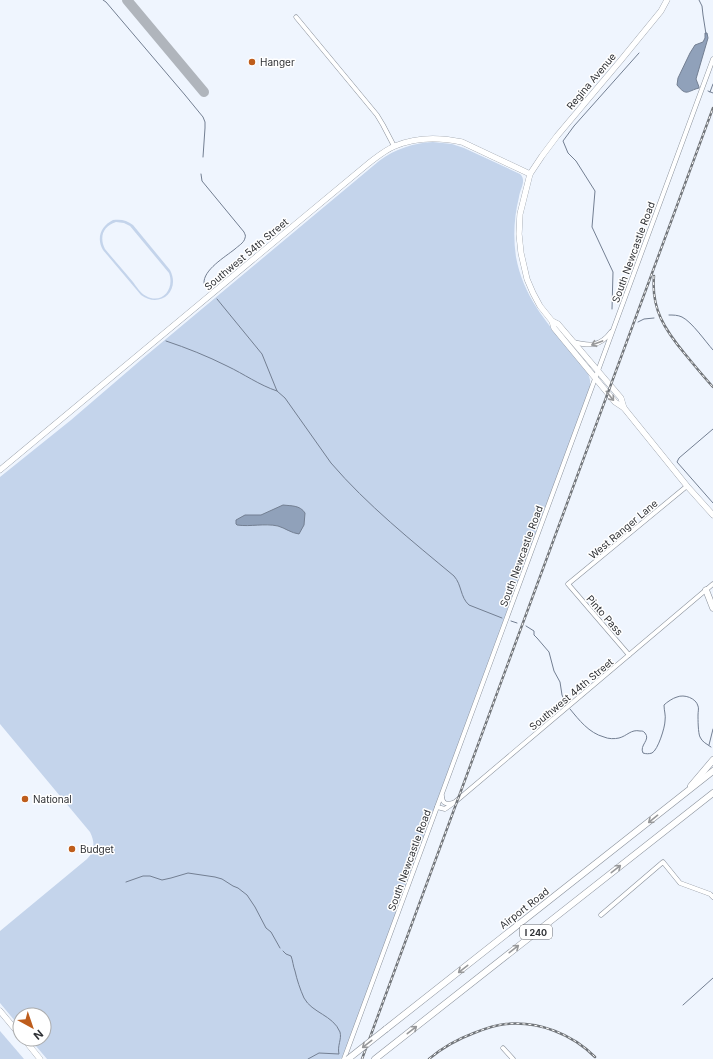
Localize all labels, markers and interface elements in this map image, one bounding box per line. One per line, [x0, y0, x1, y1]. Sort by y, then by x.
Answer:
street label: Regina Avenue [564, 50, 618, 112]
place label: Hanger [260, 56, 295, 68]
marker: Hanger [247, 57, 257, 67]
street label: South Newcastle Road [609, 200, 657, 304]
street label: Southwest 54th Street [202, 215, 291, 292]
one-way arrow [591, 339, 603, 347]
one-way arrow [606, 390, 615, 401]
street label: West Ranger Lane [586, 497, 660, 561]
street label: South Newcastle Road [497, 504, 545, 608]
street label: Pinto Pass [584, 592, 626, 638]
street label: Southwest 44th Street [527, 655, 616, 733]
place label: National [33, 793, 72, 805]
marker: National [20, 794, 30, 804]
street label: South Newcastle Road [385, 808, 433, 912]
one-way arrow [648, 814, 658, 823]
place label: Budget [80, 843, 115, 855]
marker: Budget [67, 844, 77, 854]
one-way arrow [611, 865, 622, 873]
street label: Airport Road [497, 885, 551, 931]
road number: I 240 [520, 925, 552, 939]
one-way arrow [509, 945, 520, 954]
one-way arrow [457, 964, 468, 973]
north arrow [12, 1007, 52, 1047]
one-way arrow [406, 1025, 417, 1034]
text: N [31, 1027, 46, 1043]
one-way arrow [361, 1040, 372, 1049]

